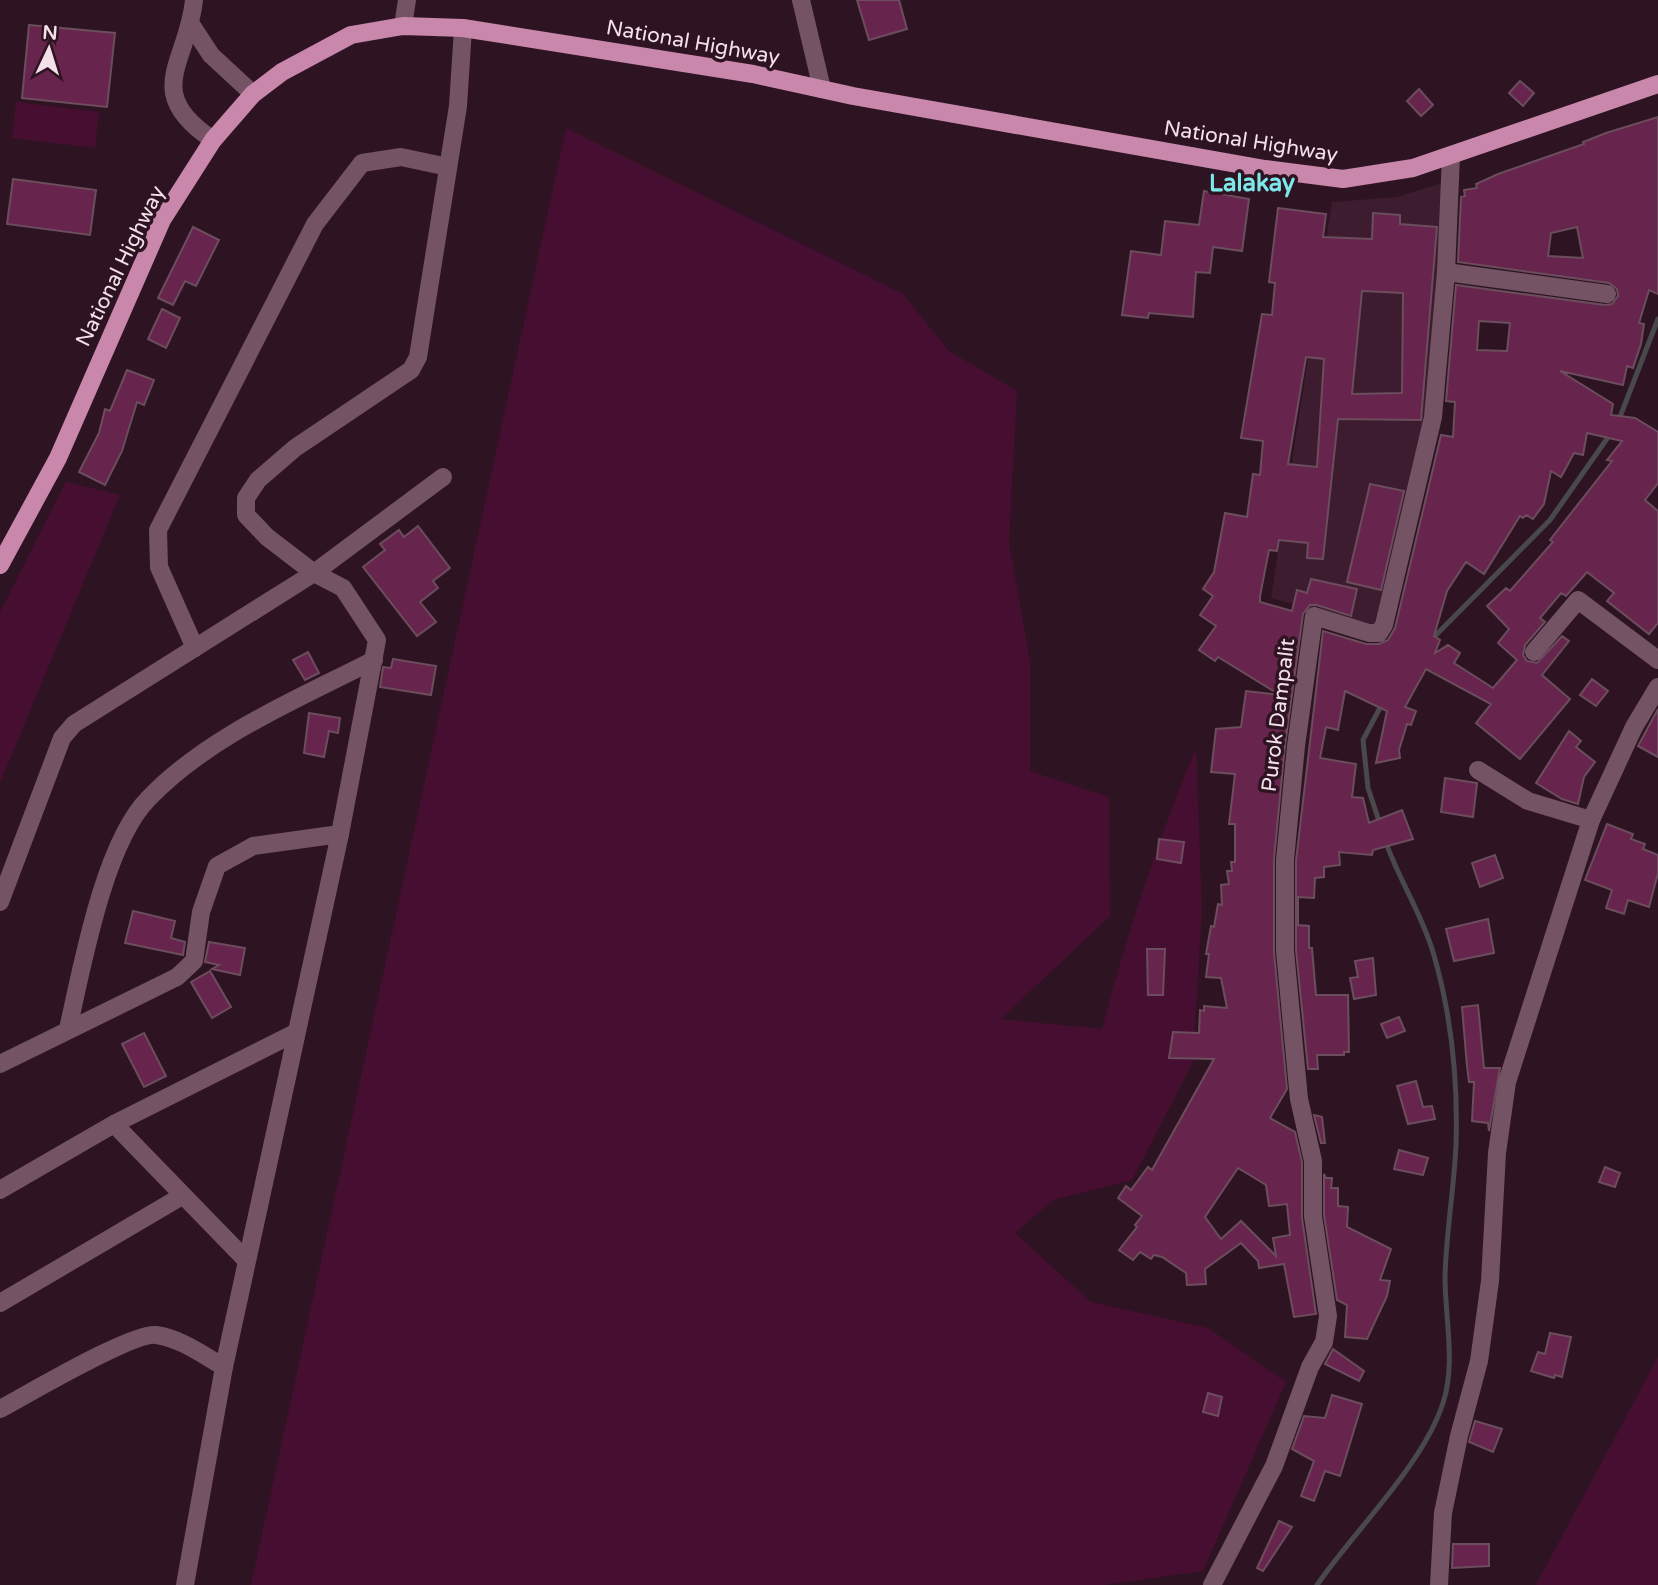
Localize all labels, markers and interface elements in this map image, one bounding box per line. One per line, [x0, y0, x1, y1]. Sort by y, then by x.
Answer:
north arrow [14, 14, 84, 84]
street label: National Highway [604, 15, 782, 70]
text: N [42, 22, 58, 45]
street label: National Highway [1162, 115, 1340, 168]
district label: Lalakay [1209, 169, 1295, 198]
street label: National Highway [71, 182, 170, 351]
street label: Purok Dampalit [1257, 637, 1300, 793]

